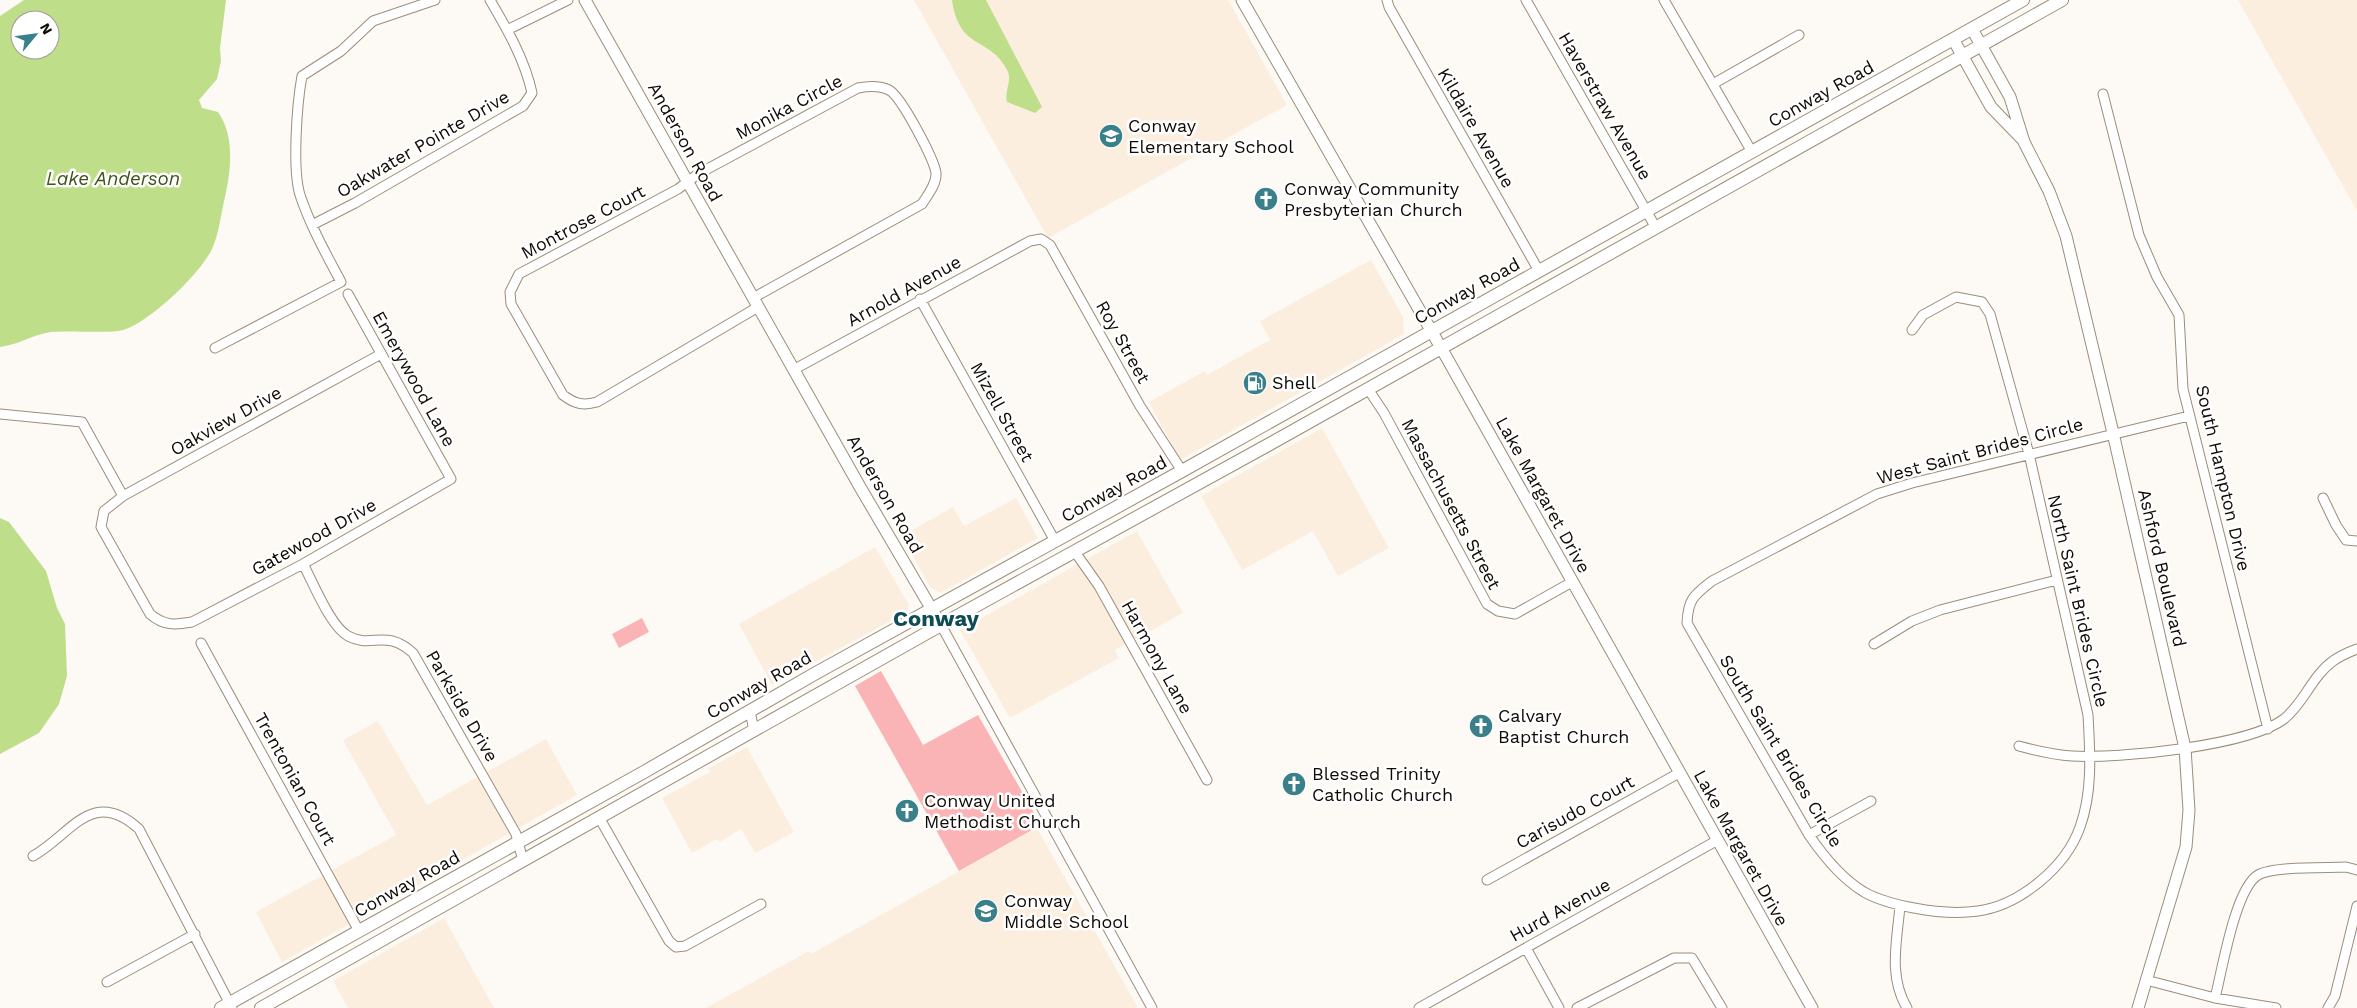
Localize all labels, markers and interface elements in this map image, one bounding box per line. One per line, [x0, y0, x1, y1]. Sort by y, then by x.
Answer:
north arrow [10, 10, 60, 60]
text: N [37, 20, 56, 37]
street label: Haverstraw Avenue [1554, 28, 1656, 184]
street label: Conway Road [1764, 56, 1877, 131]
street label: Kildaire Avenue [1434, 64, 1519, 191]
street label: Monika Circle [732, 70, 846, 144]
street label: Anderson Road [644, 78, 727, 205]
street label: Oakwater Pointe Drive [333, 86, 513, 202]
place label: Conway Elementary School [1128, 115, 1294, 157]
school or university icon: Conway Elementary School [1098, 123, 1124, 149]
water label: Lake Anderson [46, 167, 180, 190]
place label: Conway Community Presbyterian Church [1284, 178, 1463, 220]
street label: Montrose Court [517, 180, 649, 263]
church icon: Conway Community Presbyterian Church [1253, 186, 1279, 212]
street label: Arnold Avenue [843, 251, 964, 331]
street label: Conway Road [1410, 253, 1523, 328]
street label: Roy Street [1092, 297, 1155, 387]
street label: Emerywood Lane [368, 307, 460, 450]
street label: Mizell Street [966, 358, 1039, 466]
fuel station icon: Shell [1242, 370, 1268, 396]
place label: Shell [1272, 372, 1317, 393]
street label: Oakview Drive [167, 381, 285, 460]
street label: South Hampton Drive [2192, 383, 2255, 573]
street label: Lake Margaret Drive [1492, 413, 1595, 576]
street label: West Saint Brides Circle [1874, 413, 2085, 488]
street label: Massachusetts Street [1398, 415, 1506, 593]
street label: Anderson Road [843, 431, 928, 557]
street label: Conway Road [1057, 451, 1170, 526]
street label: Ashford Boulevard [2134, 487, 2191, 649]
street label: North Saint Brides Circle [2044, 492, 2113, 709]
street label: Gatewood Drive [248, 494, 380, 579]
street label: Harmony Lane [1117, 596, 1197, 717]
district label: Conway [893, 606, 980, 631]
street label: Parkside Drive [422, 646, 503, 765]
street label: Conway Road [703, 646, 815, 723]
street label: South Saint Brides Circle [1716, 651, 1847, 851]
place label: Calvary Baptist Church [1498, 705, 1629, 747]
street label: Trentonian Court [250, 709, 341, 849]
church icon: Calvary Baptist Church [1468, 713, 1494, 739]
place label: Blessed Trinity Catholic Church [1312, 763, 1453, 805]
street label: Lake Margaret Drive [1690, 766, 1793, 929]
street label: Carisudo Court [1512, 770, 1638, 853]
church icon: Blessed Trinity Catholic Church [1281, 771, 1307, 797]
place label: Conway United Methodist Church [924, 790, 1081, 832]
church icon: Conway United Methodist Church [894, 798, 920, 824]
street label: Conway Road [350, 846, 463, 921]
street label: Hurd Avenue [1506, 873, 1614, 946]
place label: Conway Middle School [1004, 890, 1129, 932]
school or university icon: Conway Middle School [973, 898, 999, 924]

